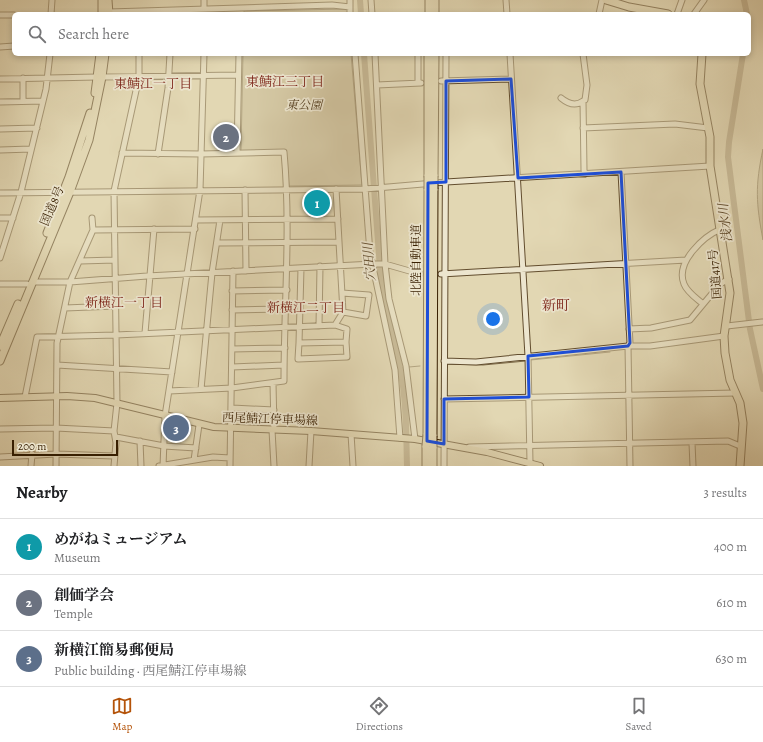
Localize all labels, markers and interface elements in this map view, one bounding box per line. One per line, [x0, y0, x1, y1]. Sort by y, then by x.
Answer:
search box [12, 12, 751, 56]
icon: search [26, 23, 48, 45]
text: Search here [58, 24, 129, 44]
district label: 東鯖江三丁目 [246, 73, 324, 90]
district label: 東鯖江一丁目 [114, 75, 192, 92]
park label: 東公園 [286, 97, 324, 113]
pin: 2 [213, 122, 239, 152]
street label: 国道8号 [36, 184, 68, 228]
pin: 1 [304, 188, 330, 218]
water label: 浅水川 [714, 201, 736, 243]
street label: 北陸自動車道 [408, 224, 424, 296]
water label: 穴田川 [359, 240, 379, 282]
street label: 国道417号 [705, 248, 725, 300]
district label: 新横江一丁目 [85, 294, 163, 311]
district label: 新町 [542, 296, 570, 315]
district label: 新横江二丁目 [267, 299, 345, 316]
your location [483, 309, 503, 329]
street label: 西尾鯖江停車場線 [222, 409, 318, 429]
pin: 3 [163, 413, 189, 443]
scale bar [12, 438, 118, 457]
text: 200 m [18, 439, 46, 454]
text: Nearby [16, 481, 67, 504]
text: 3 results [703, 484, 747, 501]
text: めがねミュージアム [54, 529, 187, 549]
text: 1 [27, 538, 31, 555]
text: 400 m [714, 538, 747, 555]
text: Museum [54, 549, 101, 566]
text: 創価学会 [54, 585, 114, 605]
text: 2 [26, 594, 32, 611]
text: 610 m [716, 594, 747, 611]
text: Temple [54, 605, 93, 622]
text: 新横江簡易郵便局 [54, 640, 174, 660]
text: 3 [26, 650, 32, 667]
text: 630 m [715, 650, 747, 667]
text: Public building · 西尾鯖江停車場線 [54, 662, 246, 679]
tab: Map [111, 695, 133, 734]
tab: Directions [356, 695, 403, 734]
tab: Saved [626, 695, 652, 734]

